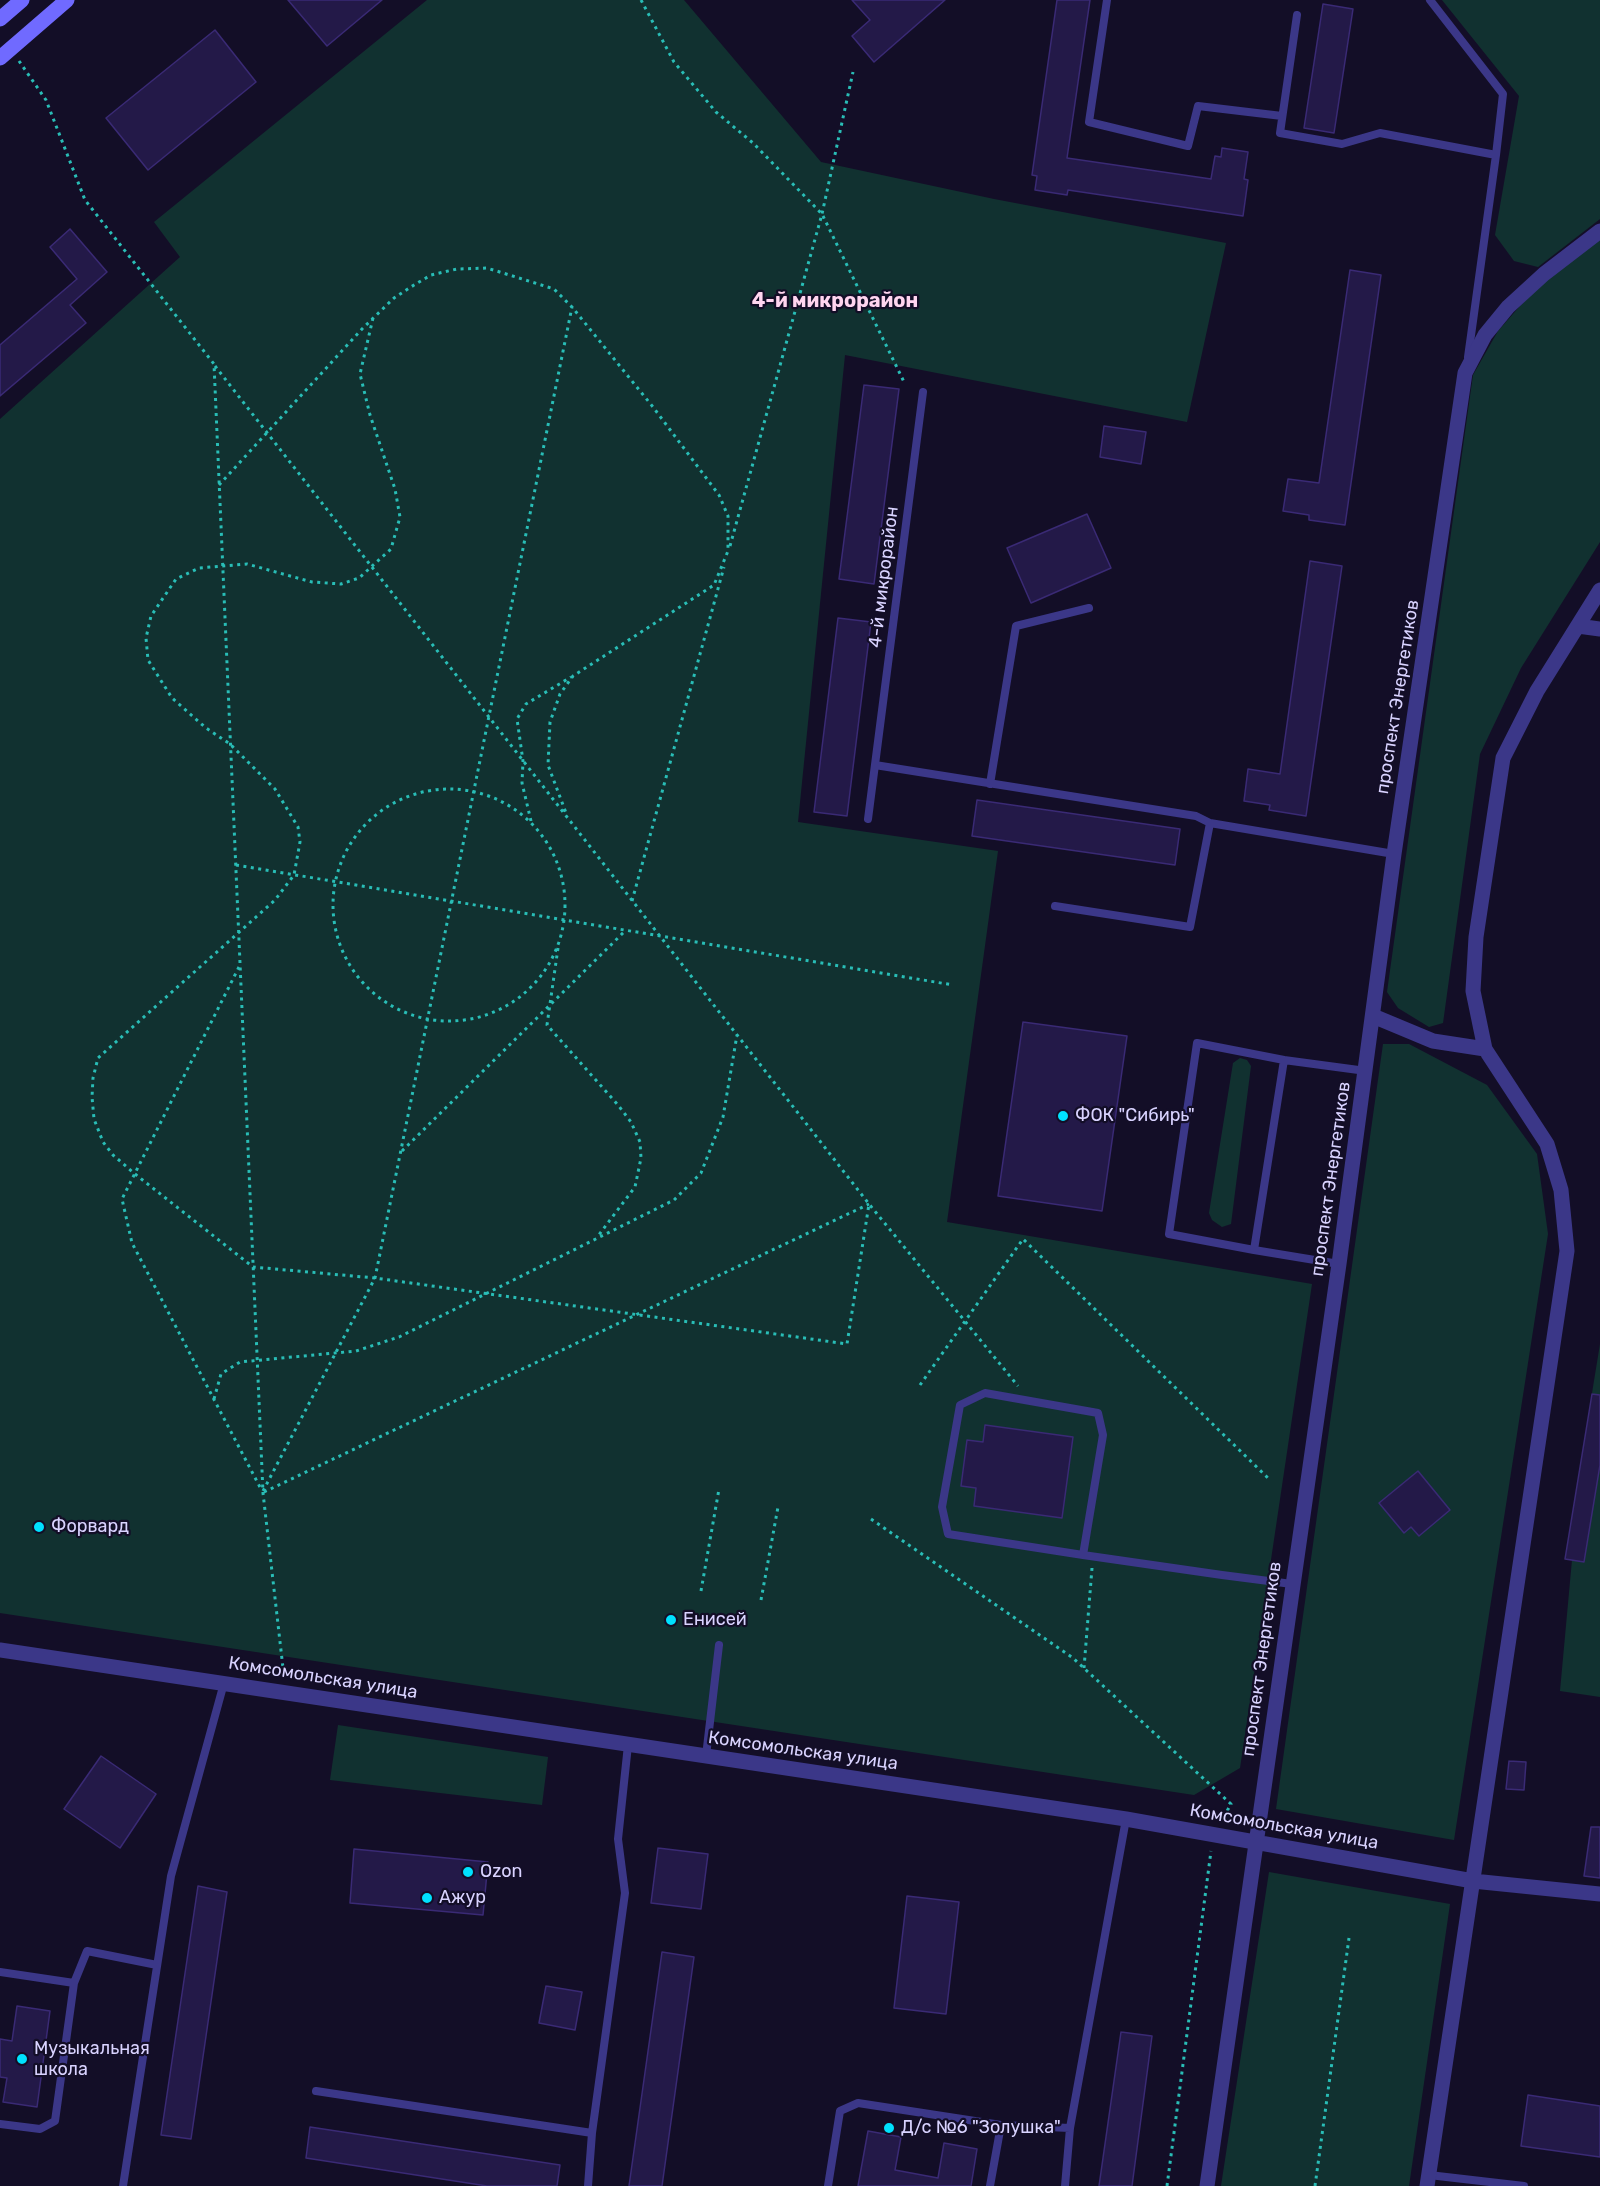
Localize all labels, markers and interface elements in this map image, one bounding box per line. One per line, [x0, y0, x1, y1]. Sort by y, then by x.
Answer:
district label: 4-й микрорайон [752, 289, 918, 313]
street label: 4-й микрорайон [865, 505, 903, 649]
street label: проспект Энергетиков [1372, 598, 1424, 796]
street label: проспект Энергетиков [1307, 1080, 1355, 1278]
place label: ФОК "Сибирь" [1075, 1105, 1195, 1127]
marker: ФОК "Сибирь" [1056, 1109, 1070, 1123]
place label: Форвард [51, 1516, 129, 1538]
marker: Форвард [32, 1520, 46, 1534]
street label: проспект Энергетиков [1238, 1560, 1286, 1758]
place label: Енисей [683, 1609, 747, 1631]
marker: Енисей [664, 1613, 678, 1627]
street label: Комсомольская улица [227, 1652, 419, 1704]
street label: Комсомольская улица [707, 1727, 899, 1775]
street label: Комсомольская улица [1188, 1800, 1380, 1854]
place label: Ozon [480, 1861, 522, 1883]
marker: Ozon [461, 1865, 475, 1879]
place label: Ажур [439, 1887, 486, 1909]
marker: Ажур [420, 1891, 434, 1905]
place label: Музыкальная школа [34, 2038, 150, 2080]
marker: Музыкальная школа [15, 2052, 29, 2066]
place label: Д/с №6 "Золушка" [901, 2117, 1061, 2139]
marker: Д/с №6 "Золушка" [882, 2121, 896, 2135]

